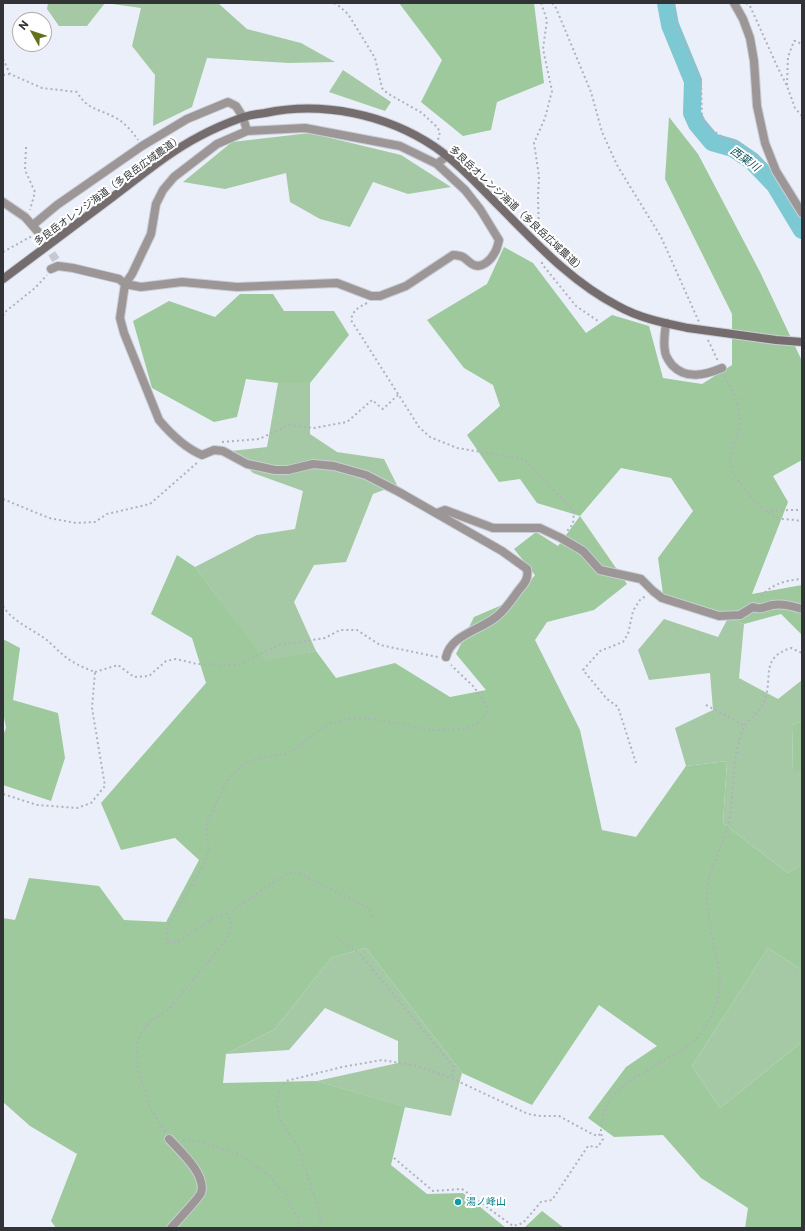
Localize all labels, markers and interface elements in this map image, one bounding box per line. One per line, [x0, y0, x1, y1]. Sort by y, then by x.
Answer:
north arrow [12, 12, 52, 52]
text: N [15, 17, 31, 32]
street label: 多良岳オレンジ海道（多良岳広域農道） [32, 132, 184, 248]
street label: 多良岳オレンジ海道（多良岳広域農道） [447, 143, 587, 275]
water label: 西葉川 [728, 144, 762, 174]
place label: 湯ノ峰山 [466, 1196, 506, 1208]
marker: 湯ノ峰山 [453, 1197, 463, 1207]

